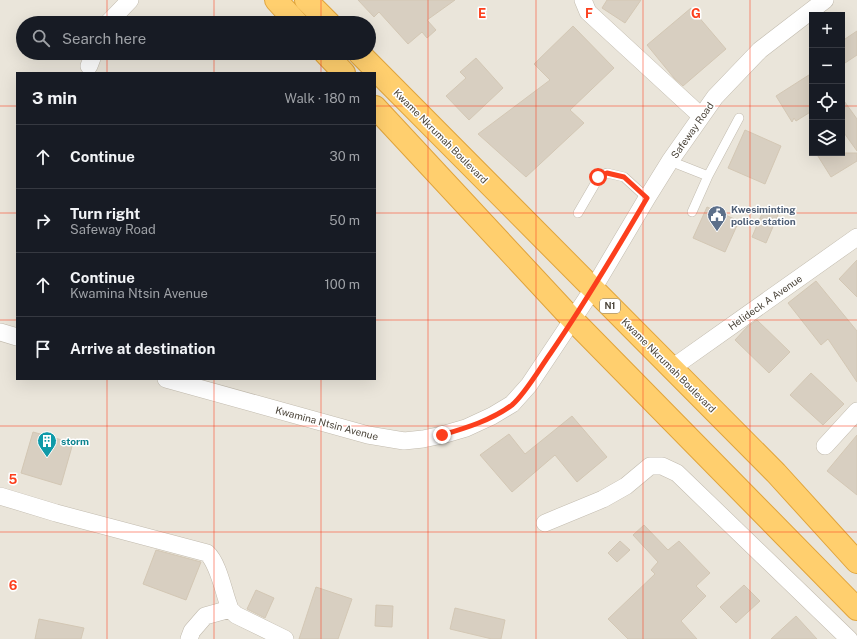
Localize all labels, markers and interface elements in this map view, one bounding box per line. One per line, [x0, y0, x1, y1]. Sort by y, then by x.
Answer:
text: E [478, 6, 486, 21]
text: F [585, 6, 593, 21]
text: G [691, 6, 701, 21]
map controls [809, 12, 845, 156]
button: + [809, 12, 845, 48]
search box [16, 16, 376, 60]
icon: search [30, 27, 52, 49]
text: Search here [62, 30, 146, 47]
button: − [809, 48, 845, 84]
button: locate [809, 84, 845, 120]
street label: Kwame Nkrumah Boulevard [391, 86, 491, 186]
text: 3 min [32, 88, 77, 108]
text: Walk · 180 m [285, 91, 360, 106]
street label: Safeway Road [668, 100, 716, 160]
button: layers [809, 120, 845, 156]
icon: ahead [32, 146, 54, 168]
text: Continue [70, 148, 135, 165]
text: 30 m [330, 149, 360, 164]
route start [589, 168, 607, 186]
place label: Kwesiminting police station [731, 203, 796, 227]
public building icon: Kwesiminting police station [706, 204, 728, 232]
text: Turn right [70, 205, 140, 222]
icon: right [32, 210, 54, 232]
text: 50 m [329, 213, 360, 228]
text: Safeway Road [70, 222, 156, 237]
text: Continue [70, 269, 135, 286]
street label: Helideck A Avenue [726, 272, 805, 332]
icon: ahead [32, 274, 54, 296]
text: 100 m [324, 277, 360, 292]
text: Kwamina Ntsin Avenue [70, 286, 208, 301]
road number: N1 [600, 299, 620, 313]
street label: Kwame Nkrumah Boulevard [619, 315, 719, 415]
icon: arrive [32, 338, 54, 360]
text: Arrive at destination [70, 340, 215, 357]
street label: Kwamina Ntsin Avenue [274, 403, 380, 443]
route end [433, 426, 451, 444]
building icon: storm [36, 430, 58, 458]
place label: storm [61, 435, 89, 447]
text: 5 [9, 472, 18, 487]
text: 6 [9, 578, 18, 593]

